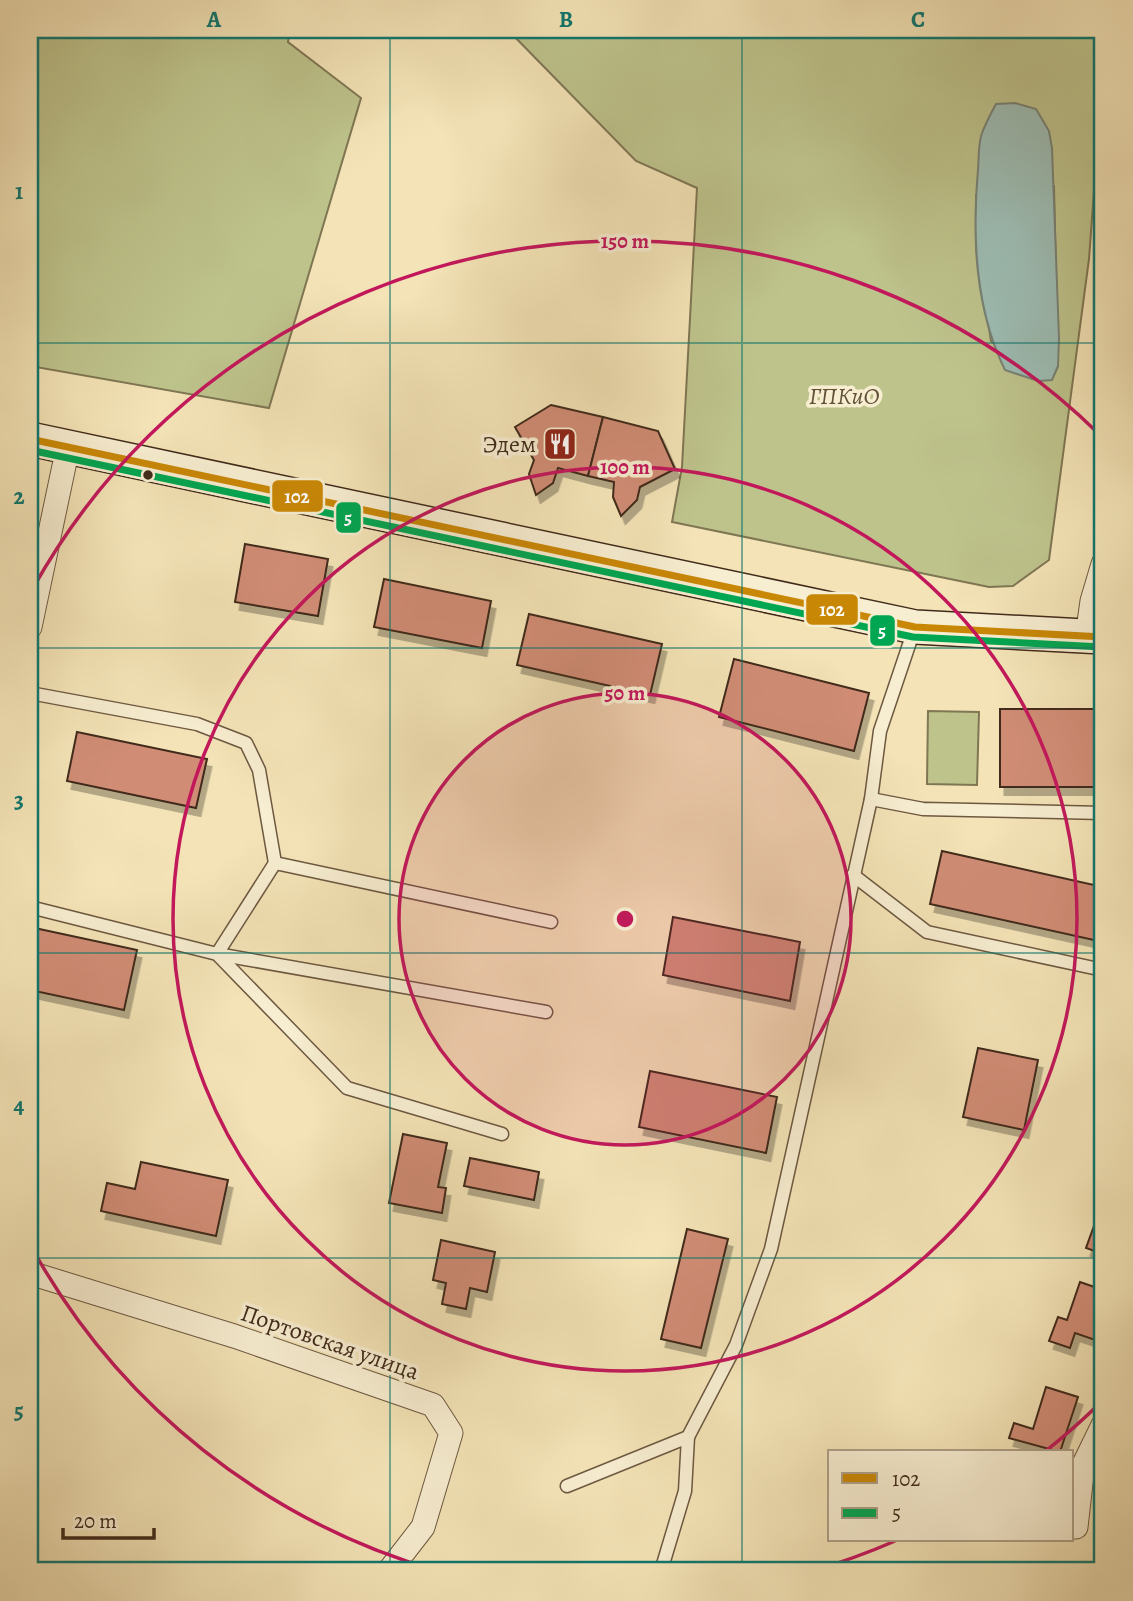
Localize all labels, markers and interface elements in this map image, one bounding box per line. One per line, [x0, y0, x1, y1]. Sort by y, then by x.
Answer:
text: A [206, 4, 222, 35]
text: B [559, 4, 573, 35]
text: C [911, 4, 925, 35]
text: 1 [15, 176, 23, 207]
text: 150 m [601, 227, 650, 255]
park label: ГПКиО [809, 380, 879, 412]
restaurant icon: Эдем [541, 425, 579, 463]
place label: Эдем [482, 428, 536, 460]
text: 100 m [600, 453, 650, 481]
unlabelled marker [141, 468, 155, 482]
line badge: 102 [271, 479, 324, 513]
text: 2 [13, 481, 25, 512]
text: 102 [284, 484, 310, 510]
line badge: 5 [335, 501, 362, 534]
text: 5 [344, 505, 352, 531]
line badge: 102 [805, 593, 859, 626]
text: 102 [819, 597, 845, 623]
line badge: 5 [869, 614, 896, 647]
text: 5 [878, 618, 886, 644]
text: 50 m [605, 679, 646, 707]
text: 3 [14, 785, 24, 816]
centre of rings [613, 907, 637, 931]
text: 4 [14, 1090, 25, 1121]
street label: Портовская улица [237, 1296, 423, 1388]
text: 5 [14, 1395, 24, 1426]
legend [828, 1450, 1074, 1542]
text: 102 [892, 1465, 920, 1493]
scale bar [63, 1496, 154, 1540]
text: 5 [892, 1499, 901, 1527]
text: 20 m [74, 1507, 117, 1535]

